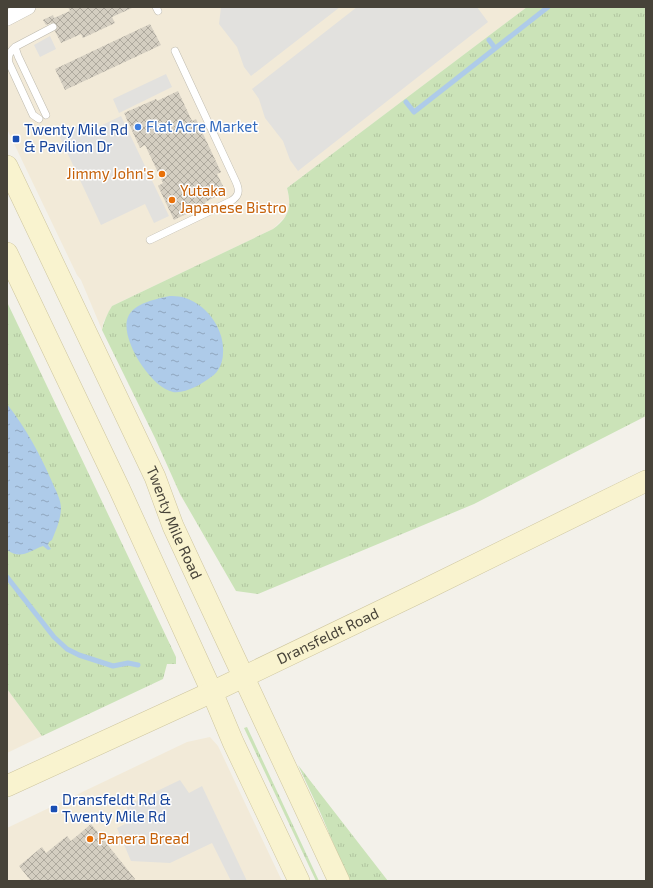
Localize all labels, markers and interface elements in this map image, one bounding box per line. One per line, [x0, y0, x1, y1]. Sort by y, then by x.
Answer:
place label: Flat Acre Market [146, 117, 258, 135]
place label: Twenty Mile Rd & Pavilion Dr [24, 120, 128, 155]
marker: Flat Acre Market [133, 122, 143, 132]
marker: Twenty Mile Rd & Pavilion Dr [11, 134, 21, 144]
place label: Jimmy John's [67, 164, 154, 182]
marker: Jimmy John's [157, 169, 167, 179]
place label: Yutaka Japanese Bistro [180, 181, 287, 216]
marker: Yutaka Japanese Bistro [167, 195, 177, 205]
street label: Twenty Mile Road [143, 463, 207, 582]
street label: Dransfeldt Road [273, 603, 381, 668]
place label: Dransfeldt Rd & Twenty Mile Rd [62, 790, 171, 825]
marker: Dransfeldt Rd & Twenty Mile Rd [49, 804, 59, 814]
place label: Panera Bread [98, 829, 189, 847]
marker: Panera Bread [85, 834, 95, 844]

